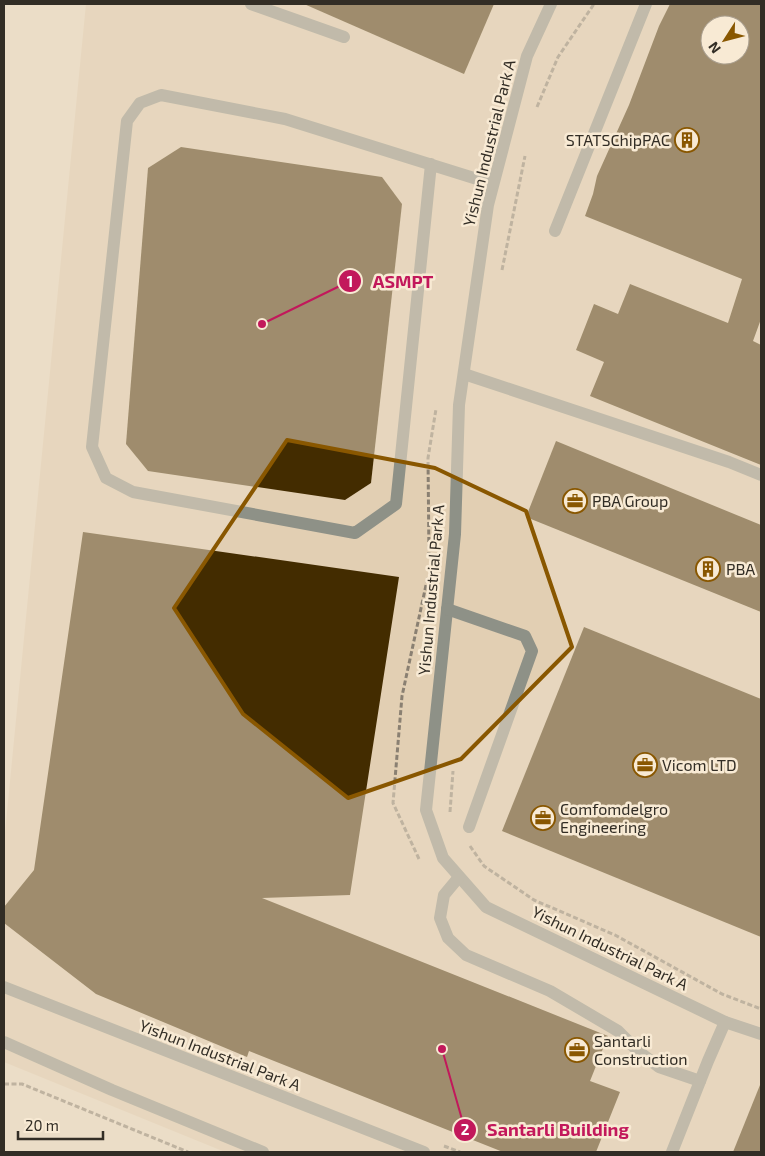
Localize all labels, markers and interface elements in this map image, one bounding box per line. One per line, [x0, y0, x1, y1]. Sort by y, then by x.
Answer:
north arrow [700, 15, 750, 65]
text: N [704, 39, 724, 57]
street label: Yishun Industrial Park A [459, 57, 518, 228]
building icon: STATSChipPAC [674, 127, 700, 153]
place label: STATSChipPAC [566, 130, 670, 149]
callout: ASMPT [338, 265, 444, 298]
text: ASMPT [373, 270, 434, 292]
text: 1 [347, 272, 353, 290]
office icon: PBA Group [562, 488, 588, 514]
place label: PBA Group [592, 491, 668, 510]
street label: Yishun Industrial Park A [414, 504, 447, 676]
building icon: PBA [695, 556, 721, 582]
place label: PBA [726, 559, 755, 578]
office icon: Vicom LTD [632, 752, 658, 778]
place label: Vicom LTD [662, 755, 737, 774]
place label: Comfomdelgro Engineering [560, 799, 668, 836]
office icon: Comfomdelgro Engineering [530, 805, 556, 831]
street label: Yishun Industrial Park A [529, 901, 691, 994]
street label: Yishun Industrial Park A [137, 1015, 304, 1094]
place label: Santarli Construction [594, 1031, 688, 1068]
office icon: Santarli Construction [564, 1037, 590, 1063]
scale bar [18, 1108, 102, 1140]
callout: Santarli Building [452, 1113, 639, 1146]
text: 20 m [25, 1116, 59, 1134]
text: Santarli Building [487, 1118, 629, 1140]
text: 2 [461, 1120, 470, 1138]

